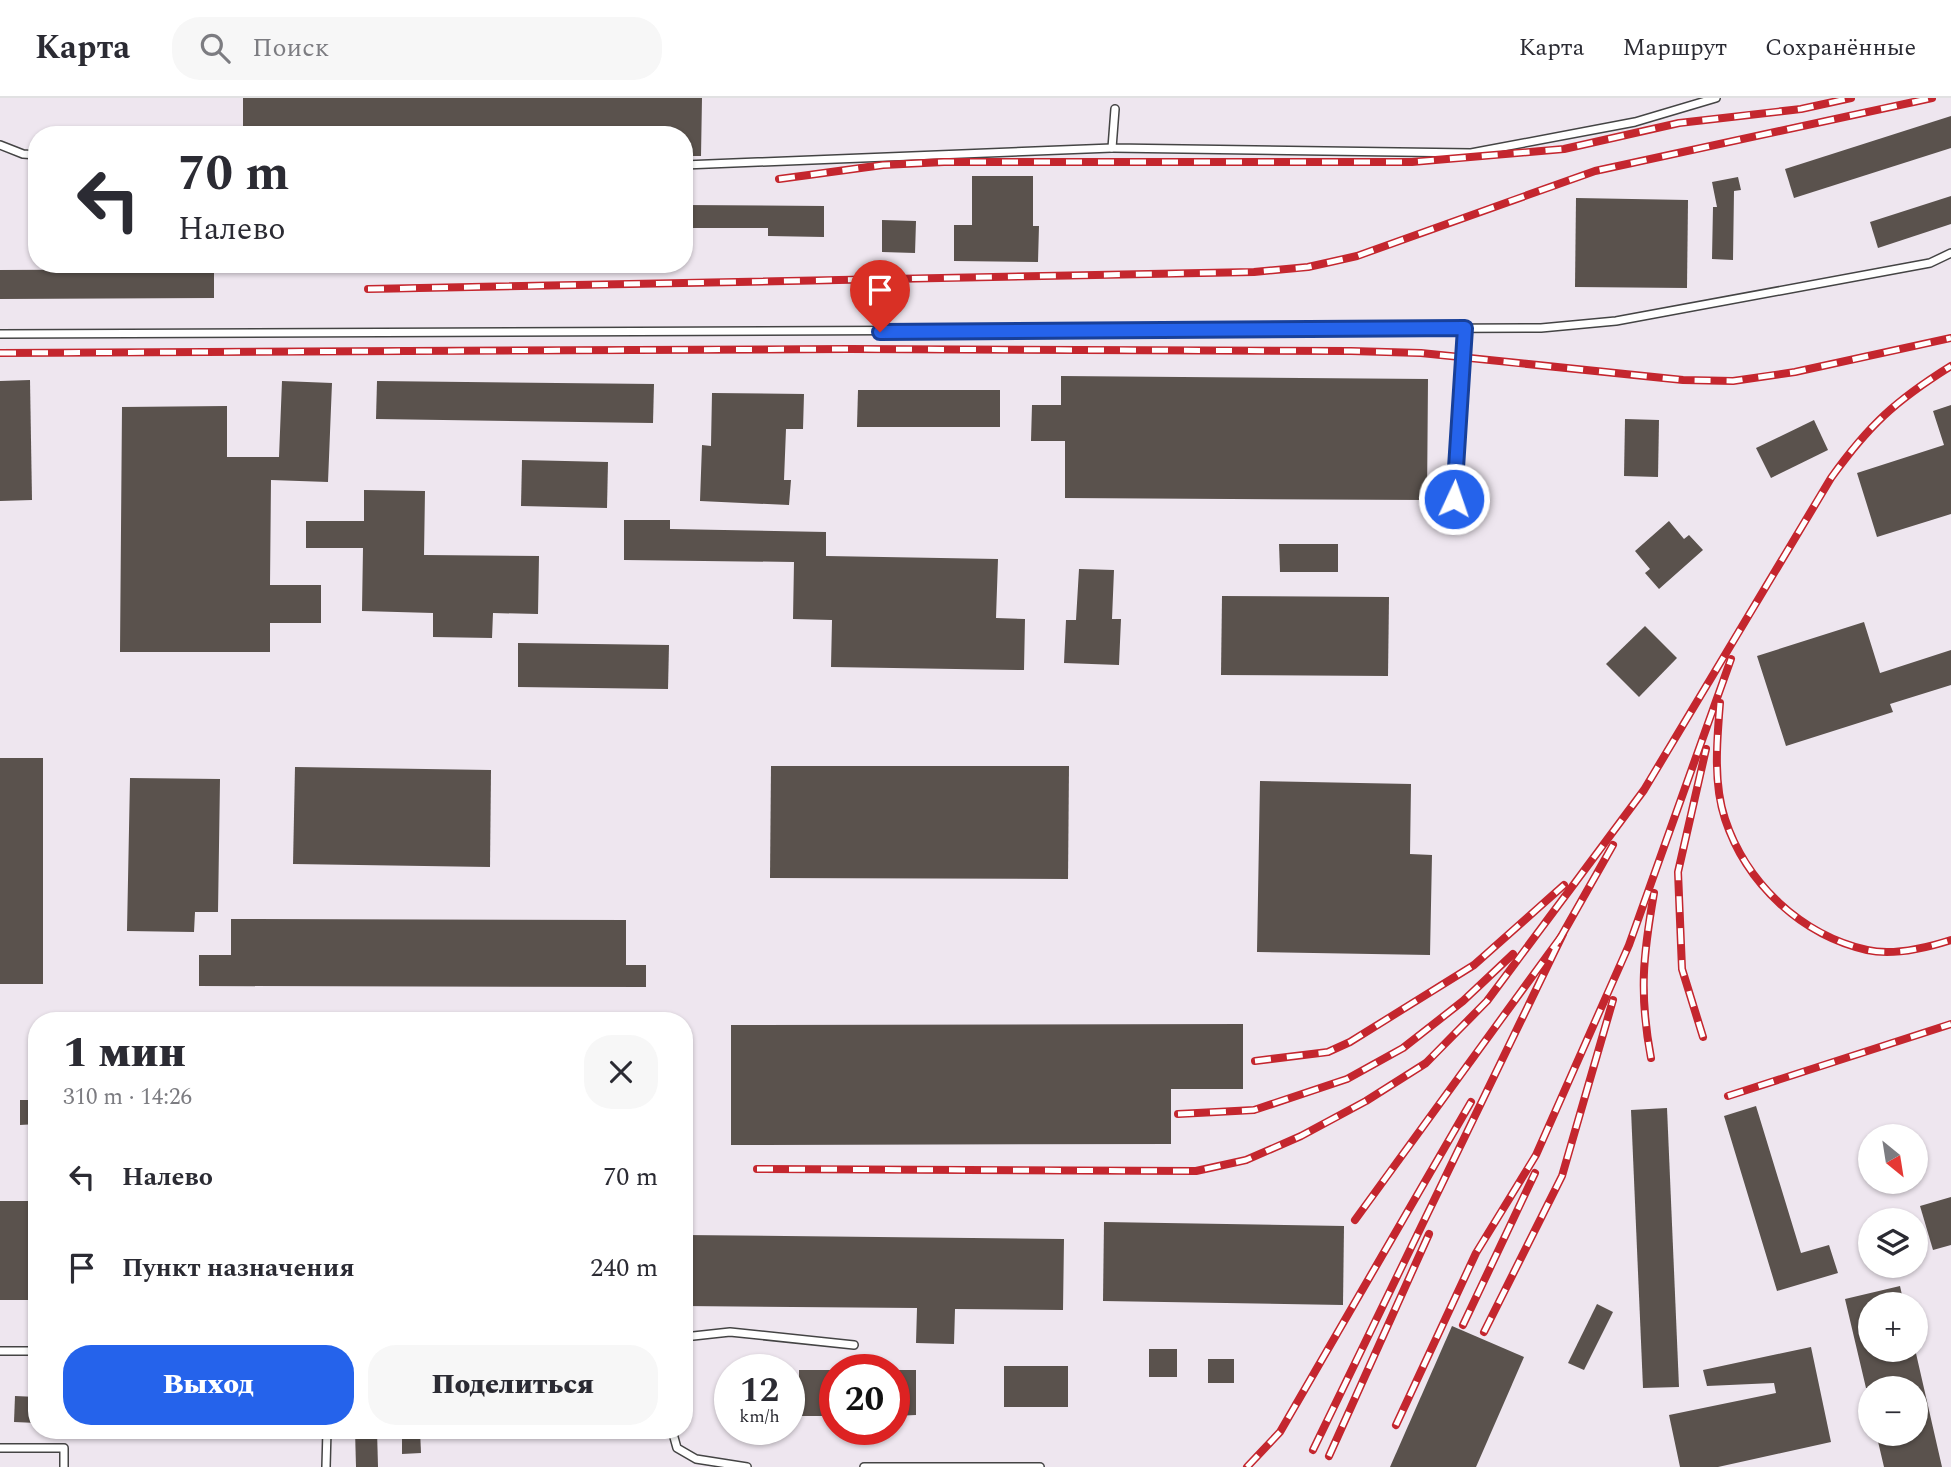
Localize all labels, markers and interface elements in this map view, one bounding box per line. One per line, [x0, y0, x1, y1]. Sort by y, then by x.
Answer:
search box [172, 17, 662, 80]
text: Карта [35, 23, 130, 73]
text: Поиск [252, 28, 329, 68]
icon: search [196, 29, 234, 67]
text: Карта [1519, 30, 1584, 66]
text: Маршрут [1622, 30, 1727, 66]
text: Сохранённые [1765, 30, 1916, 66]
text: 70 m [178, 137, 289, 212]
icon: left [63, 154, 154, 245]
text: Налево [178, 205, 286, 254]
pin [850, 260, 910, 332]
icon: arrive [861, 271, 899, 309]
position arrow [1417, 462, 1491, 536]
text: 1 мин [63, 1022, 186, 1085]
button: close [584, 1035, 658, 1109]
text: 310 m · 14:26 [63, 1080, 192, 1115]
north arrow [1858, 1124, 1928, 1194]
map controls [1858, 1124, 1928, 1446]
text: Налево [122, 1157, 213, 1197]
text: 70 m [603, 1157, 658, 1197]
icon: left [63, 1158, 101, 1196]
button: layers [1858, 1208, 1928, 1278]
text: Пункт назначения [122, 1248, 355, 1288]
text: 240 m [590, 1248, 658, 1288]
icon: arrive [63, 1249, 101, 1287]
button: + [1858, 1292, 1928, 1362]
button: Выход [63, 1345, 354, 1425]
button: Поделиться [368, 1345, 658, 1425]
speed limit sign: 20 [819, 1354, 910, 1445]
text: 12 [740, 1364, 779, 1417]
button: − [1858, 1376, 1928, 1446]
text: km/h [739, 1403, 780, 1430]

